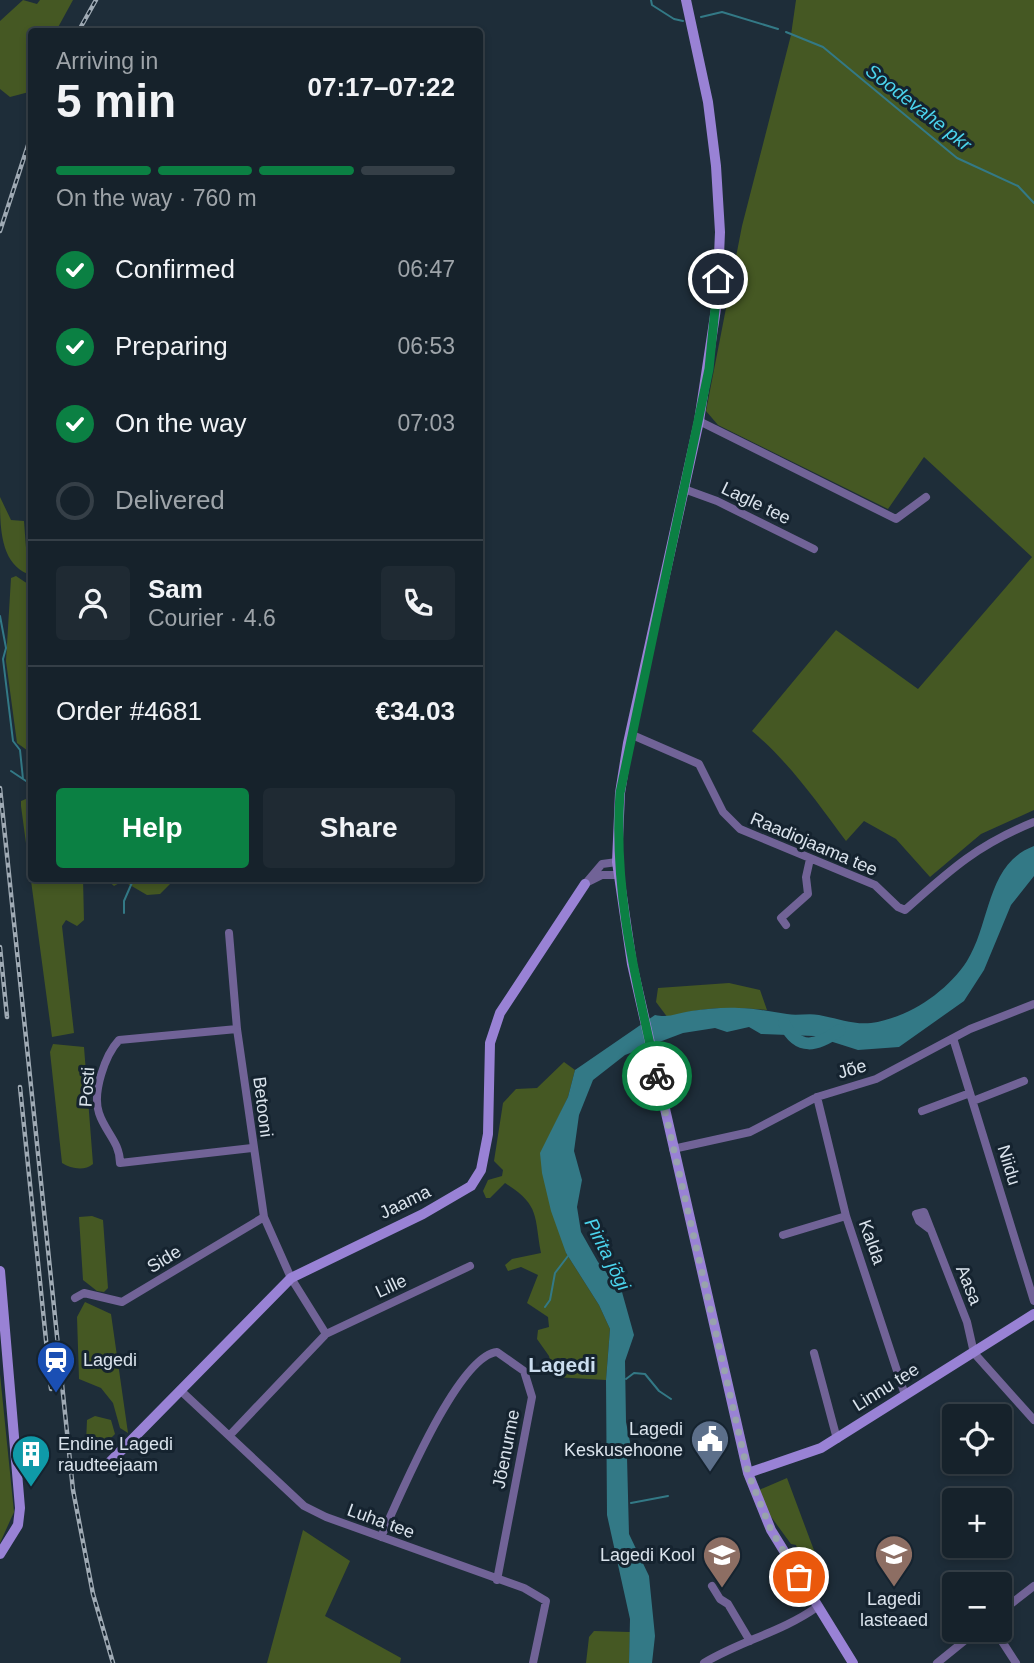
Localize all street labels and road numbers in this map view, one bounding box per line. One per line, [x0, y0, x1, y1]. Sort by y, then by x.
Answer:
street label: Lagle tee [718, 478, 794, 528]
street label: Raadiojaama tee [747, 808, 881, 880]
street label: Jõe [835, 1055, 869, 1083]
street label: Posti [76, 1066, 98, 1108]
street label: Betooni [249, 1075, 277, 1139]
street label: Niidu [993, 1142, 1025, 1188]
street label: Jaama [376, 1181, 435, 1223]
street label: Kalda [855, 1217, 890, 1268]
street label: Side [143, 1241, 185, 1277]
street label: Aasa [952, 1262, 986, 1309]
street label: Lille [372, 1270, 410, 1302]
street label: Linnu tee [849, 1359, 923, 1415]
street label: Jõenurme [489, 1408, 523, 1490]
street label: Luha tee [345, 1500, 417, 1542]

